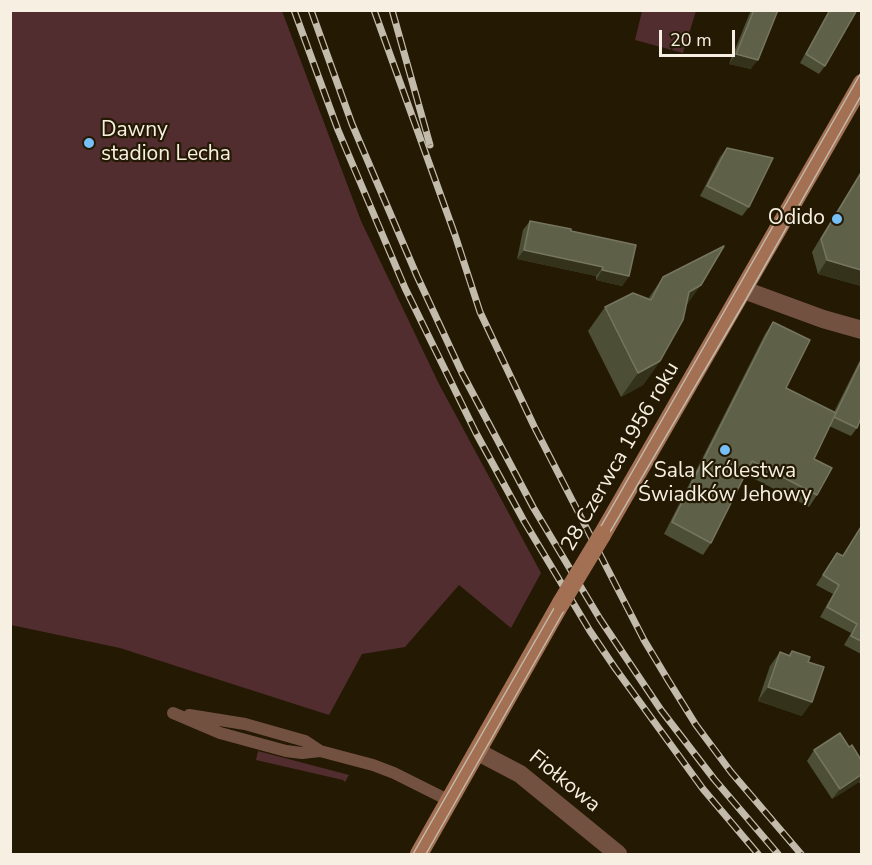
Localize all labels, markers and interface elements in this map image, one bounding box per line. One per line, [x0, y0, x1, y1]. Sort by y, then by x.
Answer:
scale bar [662, 18, 738, 56]
text: 20 m [670, 28, 712, 52]
place label: Dawny stadion Lecha [101, 118, 231, 168]
marker: Dawny stadion Lecha [82, 136, 96, 150]
place label: Odido [768, 206, 825, 232]
marker: Odido [830, 212, 844, 226]
street label: 28 Czerwca 1956 roku [557, 358, 685, 556]
marker: Sala Królestwa Świadków Jehowy [718, 443, 732, 457]
place label: Sala Królestwa Świadków Jehowy [638, 459, 812, 509]
street label: Fiołkowa [523, 746, 605, 818]

